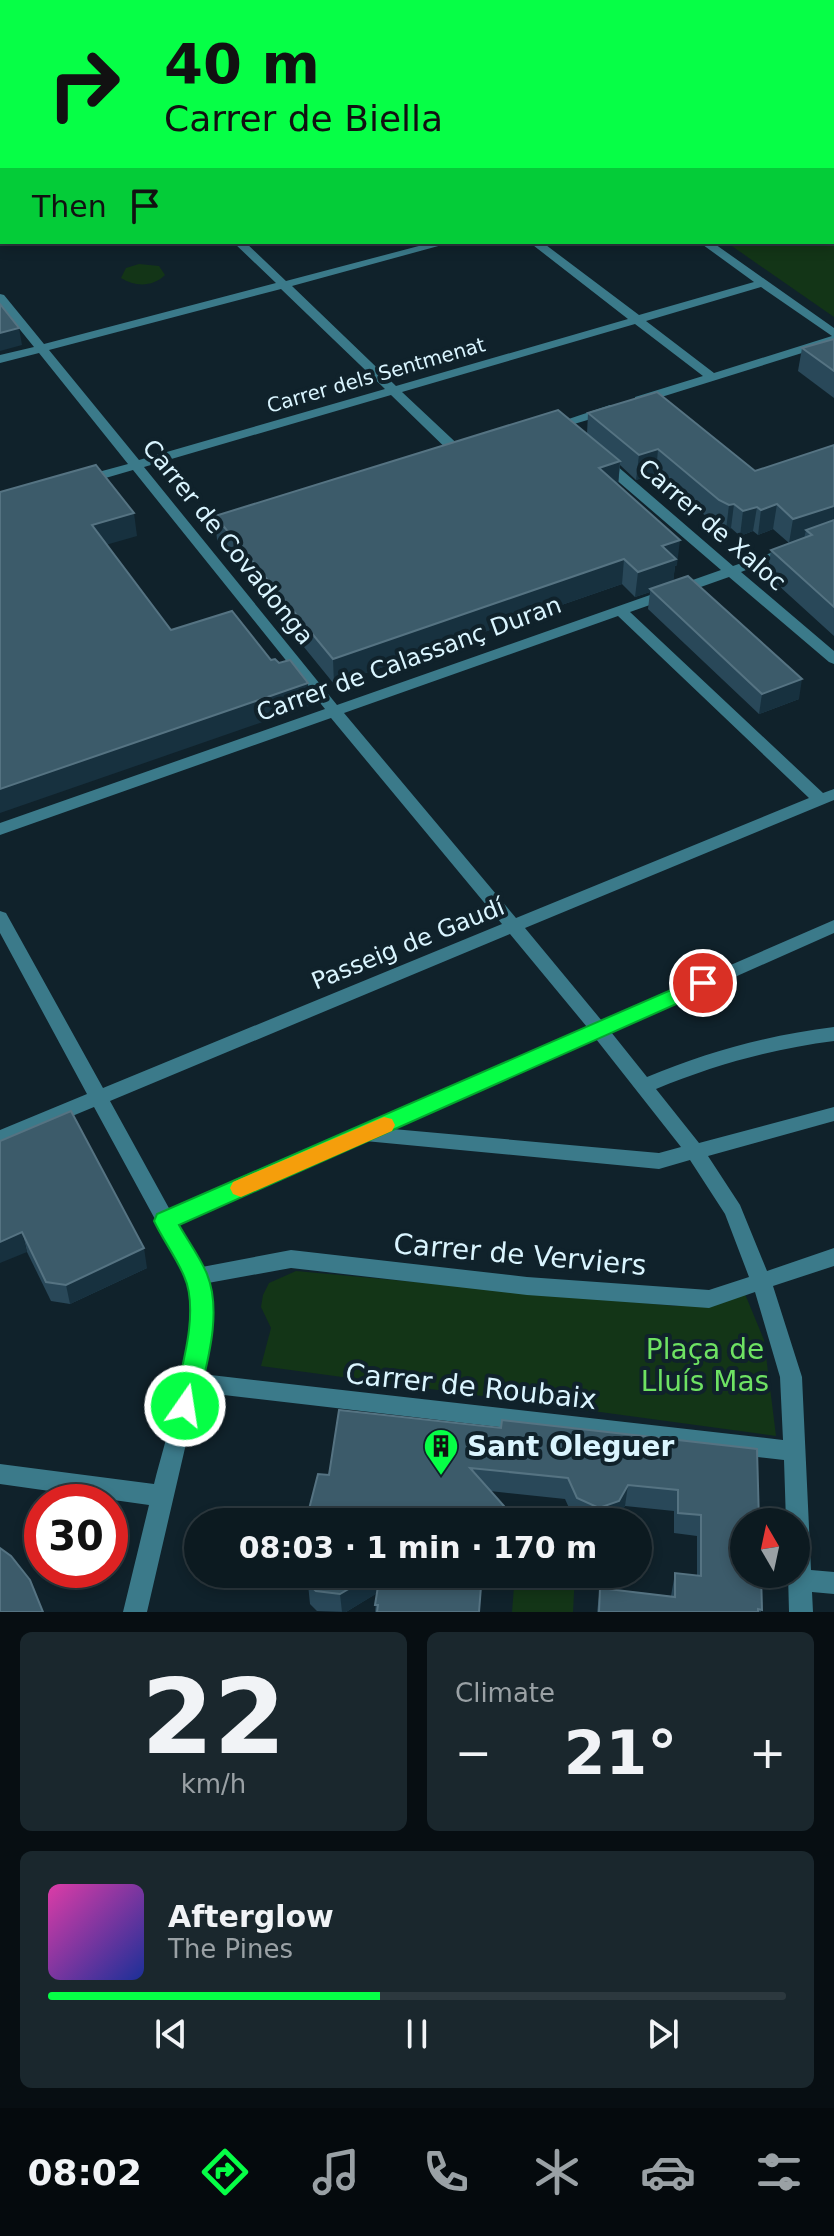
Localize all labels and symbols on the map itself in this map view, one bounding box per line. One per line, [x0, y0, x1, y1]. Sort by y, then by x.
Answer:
street label: Carrer dels Sentmenat [264, 332, 488, 418]
street label: Carrer de Covadonga [137, 434, 319, 650]
street label: Carrer de Xaloc [633, 453, 791, 597]
street label: Carrer de Calassanç Duran [253, 591, 565, 727]
street label: Passeig de Gaudí [308, 892, 510, 995]
pin [669, 949, 737, 1017]
street label: Carrer de Verviers [392, 1227, 648, 1282]
park label: Plaça de Lluís Mas [641, 1333, 769, 1398]
street label: Carrer de Roubaix [344, 1357, 598, 1416]
position arrow [143, 1364, 227, 1448]
building icon: Sant Oleguer [422, 1427, 460, 1477]
place label: Sant Oleguer [467, 1430, 674, 1463]
speed limit sign: 30 [24, 1484, 128, 1588]
north arrow [730, 1508, 810, 1588]

